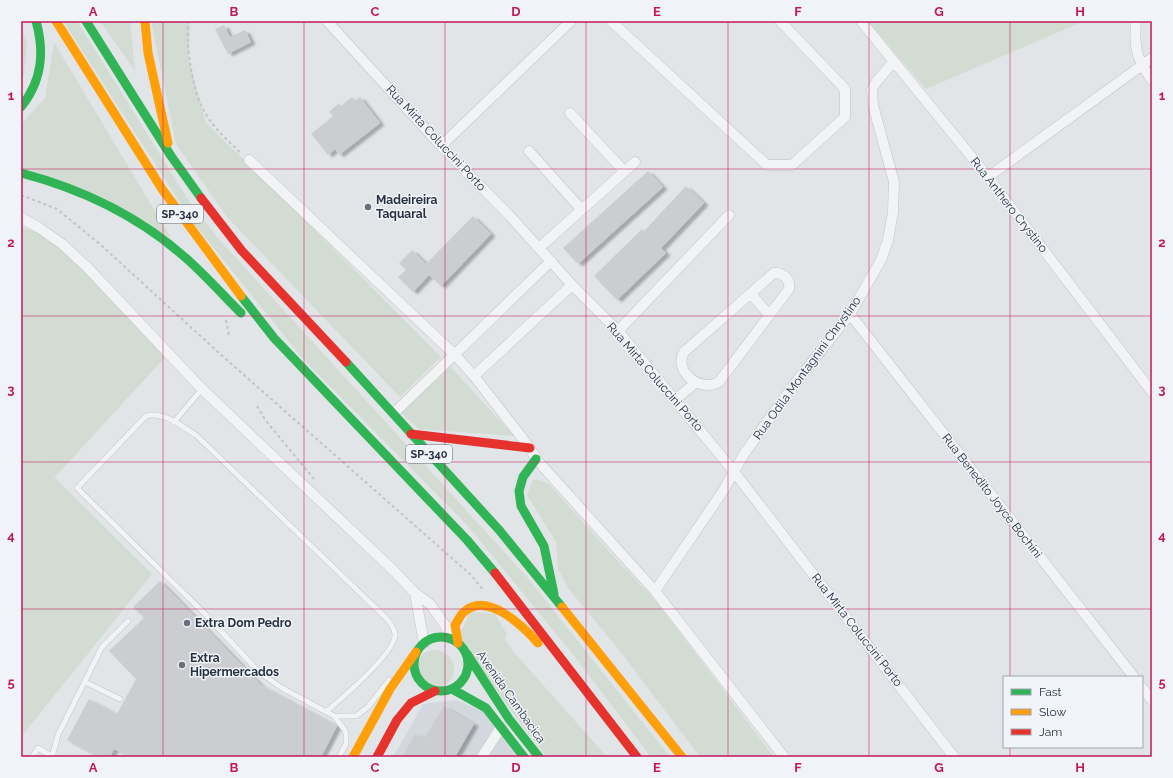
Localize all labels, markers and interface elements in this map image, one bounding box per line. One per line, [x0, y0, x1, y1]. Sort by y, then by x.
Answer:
text: A [89, 4, 98, 19]
text: B [230, 4, 239, 19]
text: C [371, 4, 380, 19]
text: D [511, 4, 521, 19]
text: E [653, 4, 661, 19]
text: F [794, 4, 802, 19]
text: G [934, 4, 944, 19]
text: H [1075, 4, 1085, 19]
street label: Rua Mirta Coluccini Porto [383, 82, 489, 194]
text: 1 [8, 88, 15, 103]
text: 1 [1159, 88, 1166, 103]
street label: Rua Anthero Crystino [968, 155, 1050, 255]
place label: Madeireira Taquaral [376, 193, 438, 221]
marker: Madeireira Taquaral [363, 202, 373, 212]
road number: SP-340 [157, 205, 203, 223]
text: 2 [7, 235, 15, 250]
text: 2 [1158, 235, 1166, 250]
street label: Rua Odila Montagnini Chrystino [750, 294, 864, 442]
street label: Rua Mirta Coluccini Porto [604, 320, 706, 434]
text: 3 [7, 382, 15, 397]
text: 3 [1158, 382, 1166, 397]
street label: Rua Benedito Joyce Bochini [939, 431, 1045, 561]
road number: SP-340 [406, 445, 452, 463]
text: 4 [7, 528, 15, 543]
text: 4 [1158, 528, 1166, 543]
street label: Rua Mirta Coluccini Porto [809, 571, 905, 689]
place label: Extra Dom Pedro [195, 616, 292, 630]
marker: Extra Dom Pedro [182, 618, 192, 628]
street label: Avenida Cambacica [474, 648, 548, 746]
place label: Extra Hipermercados [190, 651, 279, 679]
marker: Extra Hipermercados [177, 660, 187, 670]
text: 5 [7, 675, 15, 690]
text: 5 [1158, 675, 1166, 690]
legend [1003, 676, 1143, 748]
text: Fast [1039, 685, 1062, 699]
text: Slow [1039, 705, 1066, 719]
text: Jam [1039, 725, 1062, 739]
text: A [89, 760, 98, 775]
text: B [230, 760, 239, 775]
text: C [371, 760, 380, 775]
text: D [511, 760, 521, 775]
text: E [653, 760, 661, 775]
text: F [794, 760, 802, 775]
text: G [934, 760, 944, 775]
text: H [1075, 760, 1085, 775]

